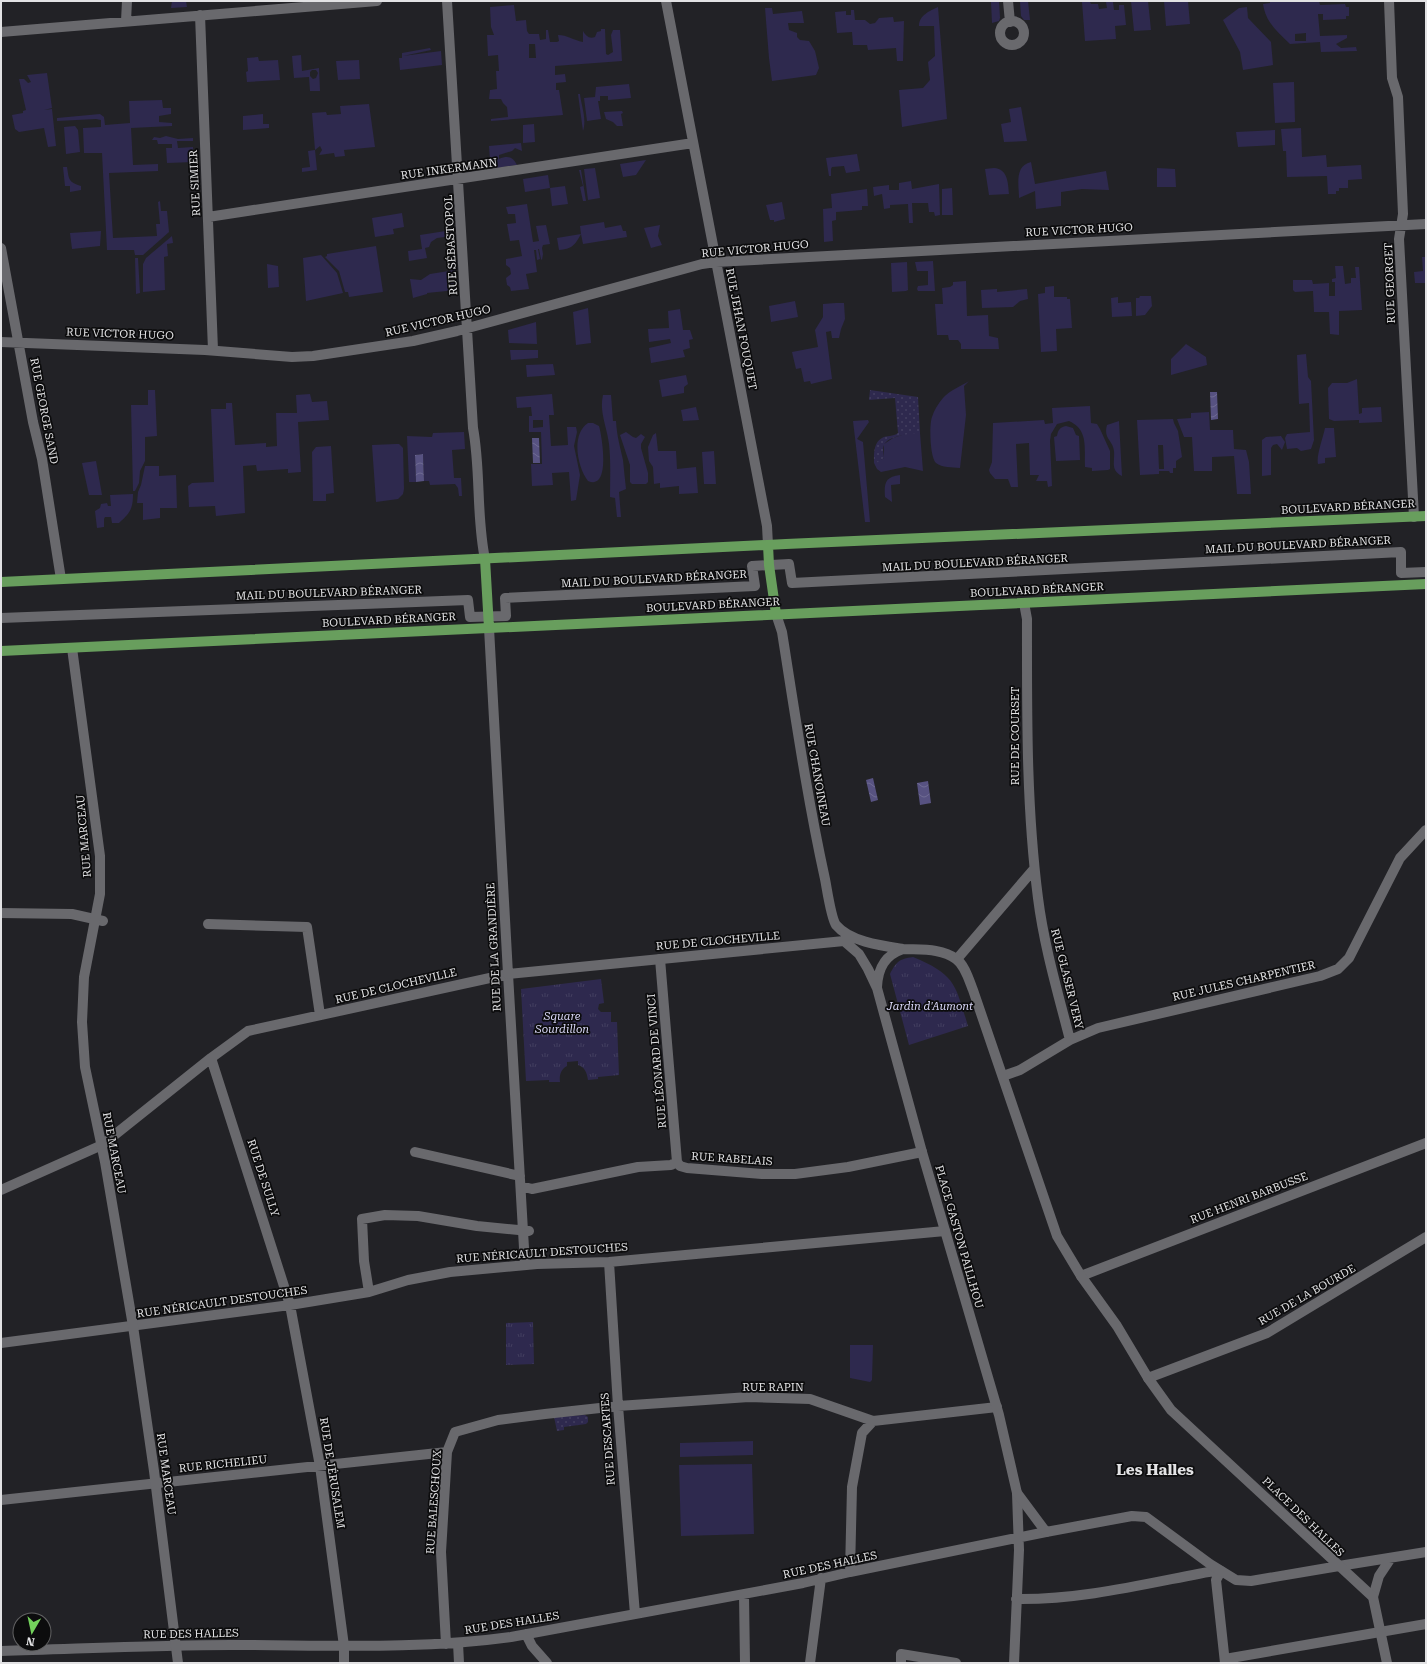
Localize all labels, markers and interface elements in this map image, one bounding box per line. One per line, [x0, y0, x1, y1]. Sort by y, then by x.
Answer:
street label: RUE SIMIER [187, 149, 203, 217]
street label: RUE INKERMANN [400, 156, 498, 182]
street label: RUE SÉBASTOPOL [441, 194, 460, 296]
street label: RUE VICTOR HUGO [1025, 221, 1133, 239]
street label: RUE VICTOR HUGO [701, 238, 809, 260]
street label: RUE GEORGET [1382, 242, 1398, 324]
street label: RUE JEHAN FOUQUET [723, 267, 759, 391]
street label: RUE VICTOR HUGO [384, 303, 492, 339]
street label: RUE VICTOR HUGO [66, 326, 174, 342]
street label: RUE GEORGE SAND [27, 357, 61, 465]
street label: BOULEVARD BÉRANGER [1281, 496, 1416, 517]
street label: MAIL DU BOULEVARD BÉRANGER [1205, 533, 1392, 556]
street label: MAIL DU BOULEVARD BÉRANGER [882, 551, 1069, 574]
street label: MAIL DU BOULEVARD BÉRANGER [561, 567, 748, 590]
street label: BOULEVARD BÉRANGER [970, 579, 1105, 600]
street label: MAIL DU BOULEVARD BÉRANGER [236, 582, 423, 603]
street label: BOULEVARD BÉRANGER [646, 594, 781, 615]
street label: BOULEVARD BÉRANGER [322, 609, 457, 630]
street label: RUE DE COURSET [1009, 687, 1022, 785]
street label: RUE CHANOINEAU [802, 722, 832, 828]
street label: RUE MARCEAU [74, 794, 94, 878]
street label: RUE DE LA GRANDIÈRE [483, 882, 504, 1012]
street label: RUE GLASER VERY [1048, 927, 1086, 1031]
street label: RUE DE CLOCHEVILLE [655, 929, 781, 953]
street label: RUE JULES CHARPENTIER [1171, 958, 1317, 1004]
street label: RUE DE CLOCHEVILLE [334, 966, 458, 1006]
street label: RUE LÉONARD DE VINCI [644, 993, 669, 1129]
park label: Jardin d'Aumont [886, 1000, 974, 1013]
park label: Square Sourdillon [534, 1010, 589, 1036]
street label: RUE MARCEAU [100, 1111, 128, 1195]
street label: RUE DE SULLY [244, 1138, 282, 1219]
street label: RUE RABELAIS [691, 1150, 773, 1168]
street label: PLACE GASTON PAILLHOU [932, 1164, 986, 1310]
street label: RUE HENRI BARBUSSE [1188, 1170, 1310, 1226]
street label: RUE NÉRICAULT DESTOUCHES [456, 1240, 628, 1265]
street label: RUE DE LA BOURDE [1256, 1262, 1358, 1328]
street label: RUE NÉRICAULT DESTOUCHES [136, 1283, 308, 1320]
street label: RUE RAPIN [742, 1381, 804, 1394]
street label: RUE DESCARTES [598, 1392, 618, 1486]
street label: RUE DE JÉRUSALEM [317, 1416, 348, 1530]
street label: RUE MARCEAU [154, 1432, 178, 1516]
street label: RUE BALESCHOUX [424, 1449, 444, 1555]
street label: RUE RICHELIEU [178, 1453, 268, 1475]
district label: Les Halles [1116, 1461, 1194, 1479]
street label: PLACE DES HALLES [1259, 1475, 1347, 1560]
street label: RUE DES HALLES [782, 1549, 878, 1581]
street label: RUE DES HALLES [464, 1609, 560, 1637]
north arrow [12, 1612, 52, 1652]
street label: RUE DES HALLES [143, 1627, 239, 1641]
text: N [25, 1634, 36, 1648]

